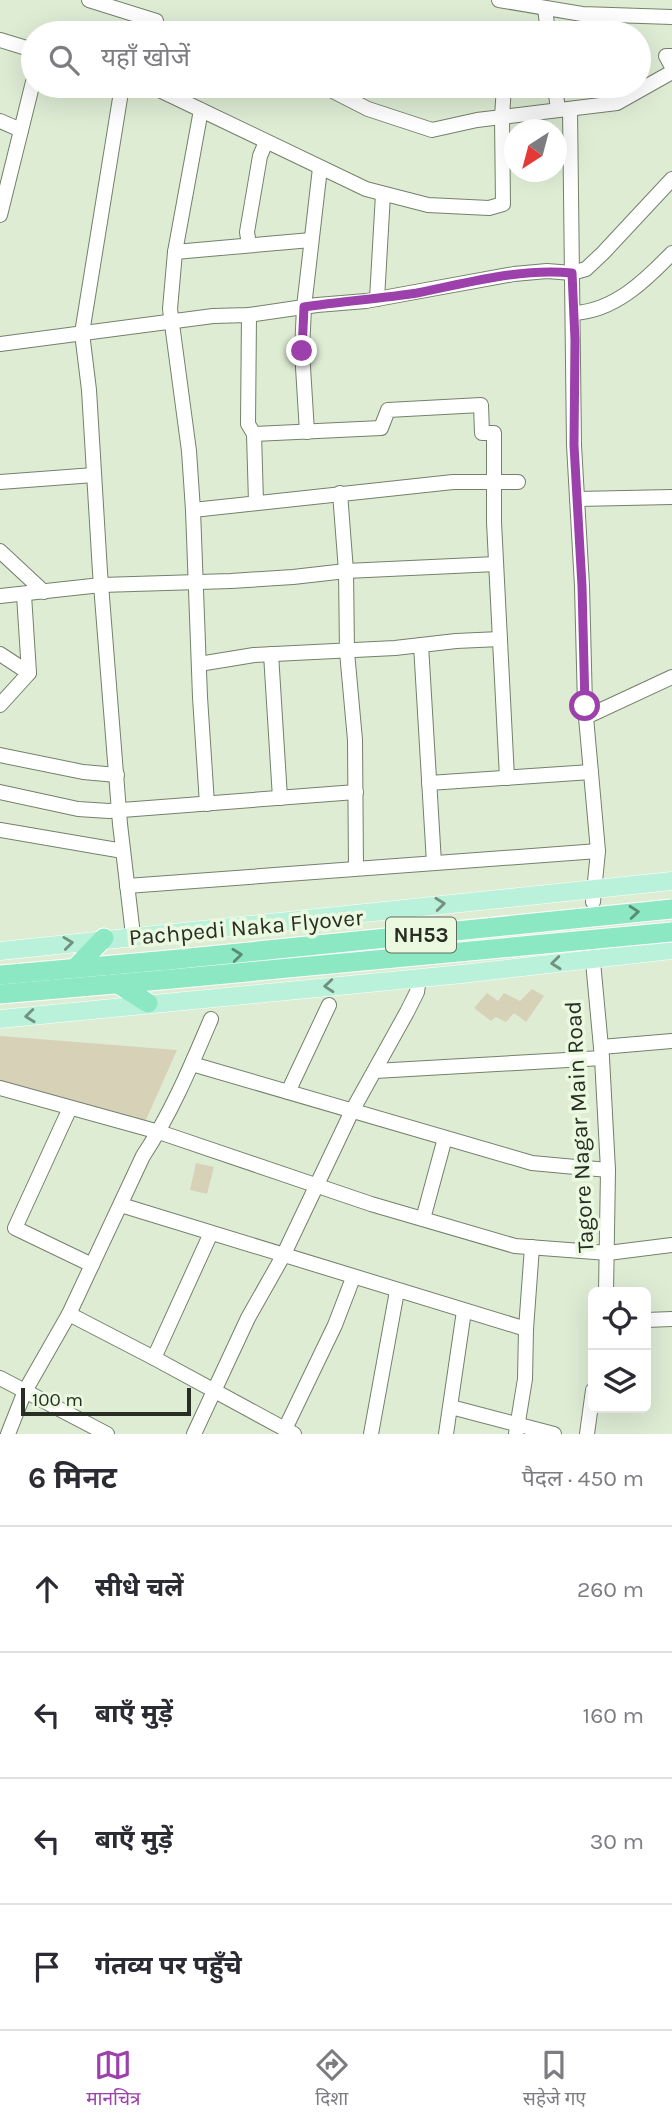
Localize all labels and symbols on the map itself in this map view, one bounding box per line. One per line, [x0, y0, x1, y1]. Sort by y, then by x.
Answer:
north arrow [504, 119, 567, 182]
route end [286, 335, 317, 366]
route start [569, 690, 600, 721]
one-way arrow [434, 896, 446, 911]
street label: Pachpedi Naka Flyover [128, 904, 365, 951]
one-way arrow [629, 905, 640, 920]
road number: NH53 [386, 918, 456, 953]
one-way arrow [62, 935, 74, 950]
one-way arrow [231, 947, 243, 962]
one-way arrow [550, 956, 561, 971]
one-way arrow [323, 978, 334, 993]
street label: Tagore Nagar Main Road [559, 1000, 600, 1254]
one-way arrow [24, 1008, 35, 1023]
scale bar [21, 1385, 191, 1417]

